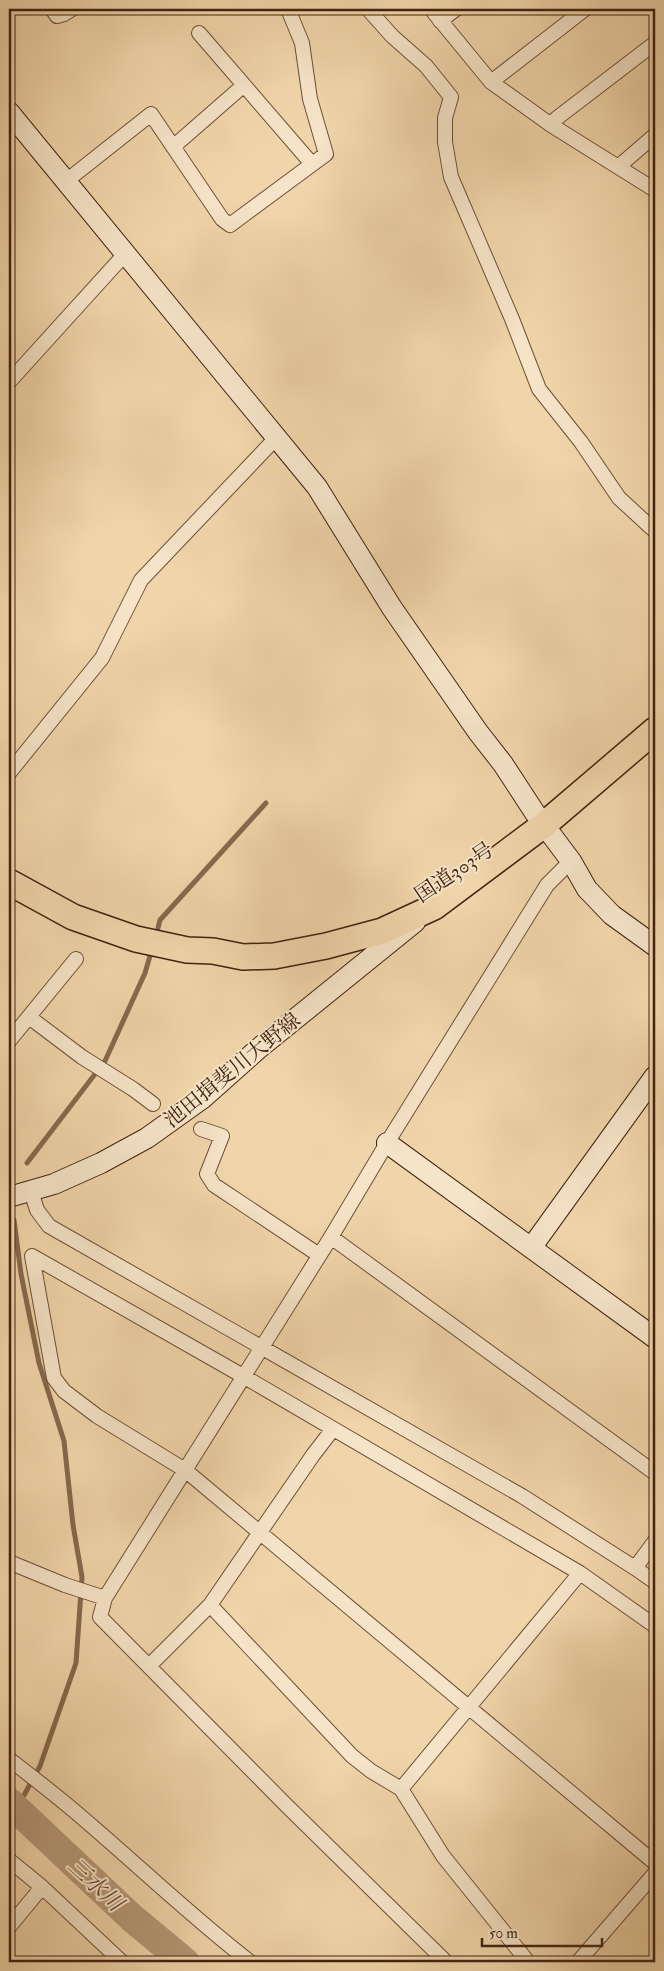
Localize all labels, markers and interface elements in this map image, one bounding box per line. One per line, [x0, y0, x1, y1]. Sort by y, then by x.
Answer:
street label: 国道303号 [409, 836, 499, 909]
street label: 池田揖斐川大野線 [159, 1007, 306, 1134]
water label: 三水川 [62, 1852, 130, 1919]
scale bar [482, 1916, 602, 1948]
text: 50 m [489, 1924, 518, 1943]

